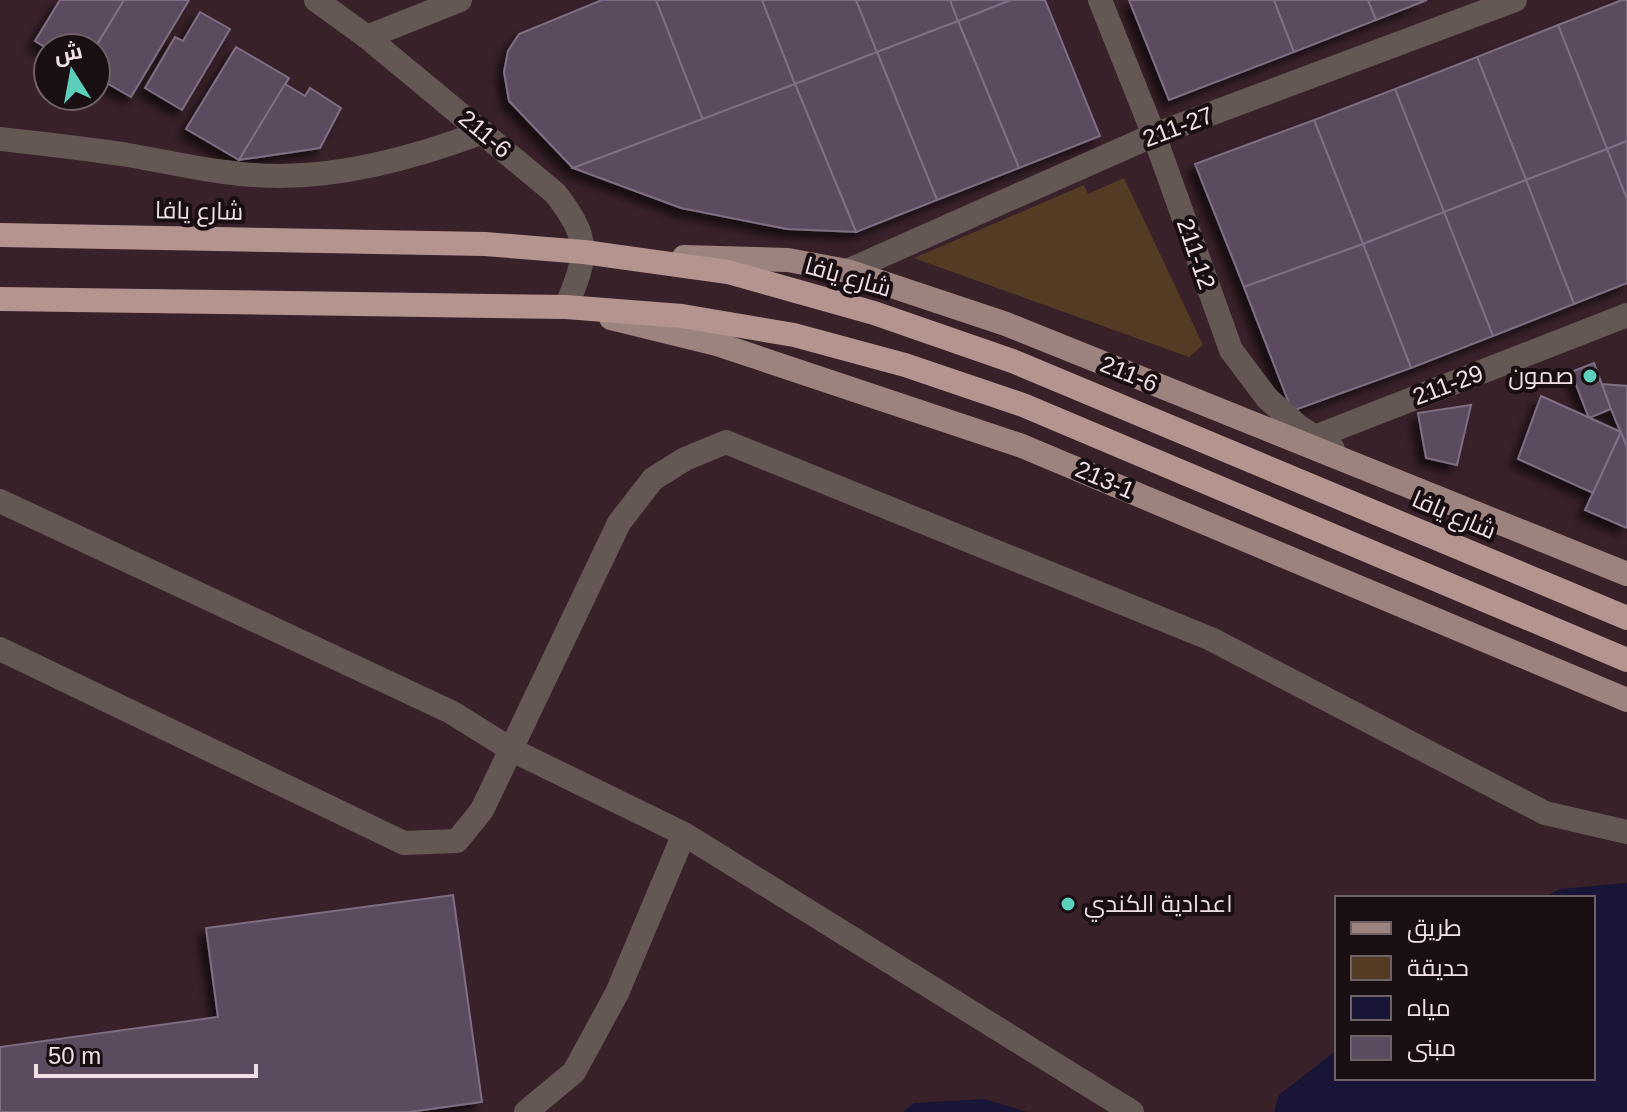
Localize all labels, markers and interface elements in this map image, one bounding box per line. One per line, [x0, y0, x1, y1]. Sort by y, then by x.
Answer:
north arrow [32, 32, 112, 112]
text: ش [52, 38, 85, 69]
street label: 211-27 [1139, 101, 1217, 152]
street label: 211-6 [454, 104, 517, 163]
street label: شارع يافا [155, 196, 243, 228]
street label: 211-12 [1172, 215, 1221, 293]
street label: شارع يافا [801, 251, 894, 305]
street label: 211-6 [1096, 350, 1162, 397]
street label: 211-29 [1409, 359, 1487, 410]
place label: صمون [1508, 362, 1574, 390]
marker: صمون [1581, 367, 1599, 385]
street label: 213-1 [1072, 455, 1139, 504]
street label: شارع يافا [1407, 485, 1500, 547]
place label: اعدادية الكندي [1084, 890, 1233, 922]
marker: اعدادية الكندي [1059, 895, 1077, 913]
legend [1335, 896, 1595, 1080]
text: طريق [1407, 914, 1462, 943]
text: حديقة [1407, 954, 1469, 981]
text: مياه [1407, 994, 1451, 1021]
scale bar [36, 1028, 256, 1078]
text: مبنى [1407, 1034, 1456, 1062]
text: 50 m [48, 1042, 101, 1069]

